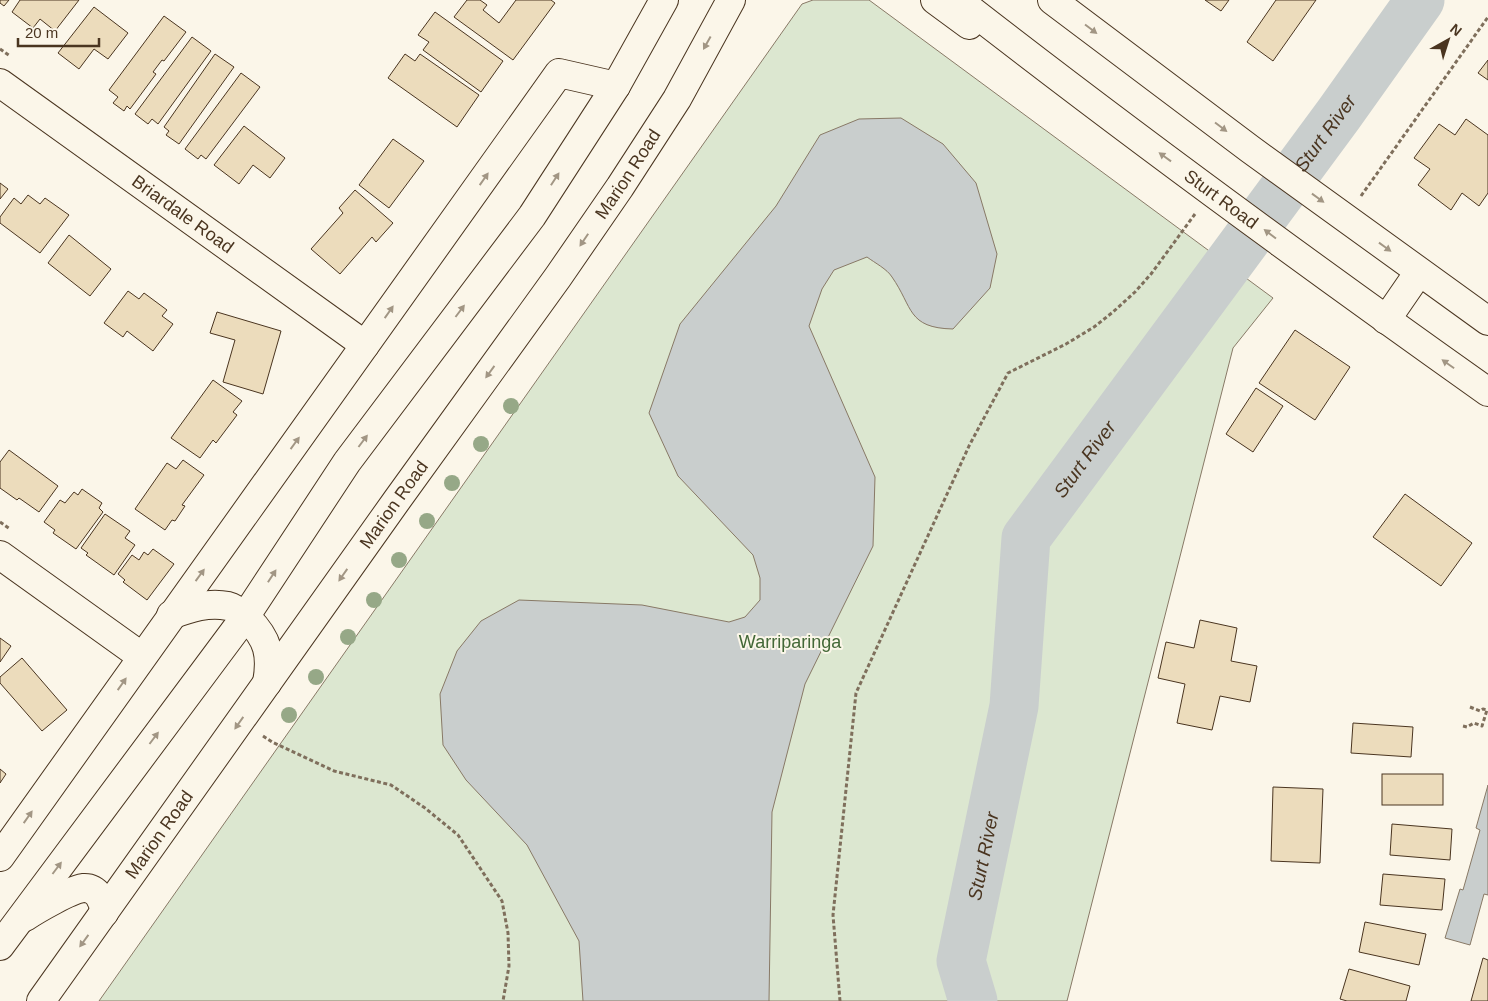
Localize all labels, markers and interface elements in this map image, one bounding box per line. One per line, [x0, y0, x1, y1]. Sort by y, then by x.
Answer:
scale bar [18, 15, 99, 47]
north arrow [1423, 15, 1473, 65]
text: N [1447, 20, 1465, 39]
text: 20 m [25, 24, 58, 41]
one-way arrow [1084, 24, 1097, 35]
one-way arrow [703, 35, 711, 50]
water label: Sturt River [1290, 90, 1361, 176]
one-way arrow [1214, 122, 1228, 132]
street label: Marion Road [591, 126, 665, 223]
one-way arrow [1159, 151, 1172, 162]
street label: Sturt Road [1180, 166, 1262, 233]
street label: Briardale Road [128, 171, 237, 257]
one-way arrow [478, 173, 489, 186]
one-way arrow [551, 173, 560, 186]
one-way arrow [1311, 193, 1325, 203]
one-way arrow [1264, 229, 1277, 240]
one-way arrow [579, 233, 589, 246]
one-way arrow [1378, 242, 1392, 252]
one-way arrow [384, 305, 394, 318]
one-way arrow [455, 305, 466, 318]
one-way arrow [1441, 359, 1455, 369]
one-way arrow [484, 365, 495, 378]
water label: Sturt River [1050, 416, 1120, 502]
one-way arrow [358, 434, 368, 448]
one-way arrow [289, 437, 299, 450]
street label: Marion Road [356, 457, 432, 552]
one-way arrow [338, 568, 348, 582]
one-way arrow [194, 569, 205, 582]
one-way arrow [267, 569, 277, 583]
park label: Warriparinga [739, 632, 842, 652]
one-way arrow [117, 677, 127, 691]
one-way arrow [234, 716, 244, 729]
one-way arrow [149, 732, 160, 745]
street label: Marion Road [121, 787, 197, 883]
water label: Sturt River [964, 809, 1003, 902]
one-way arrow [23, 810, 33, 824]
one-way arrow [52, 861, 62, 875]
one-way arrow [79, 934, 89, 948]

